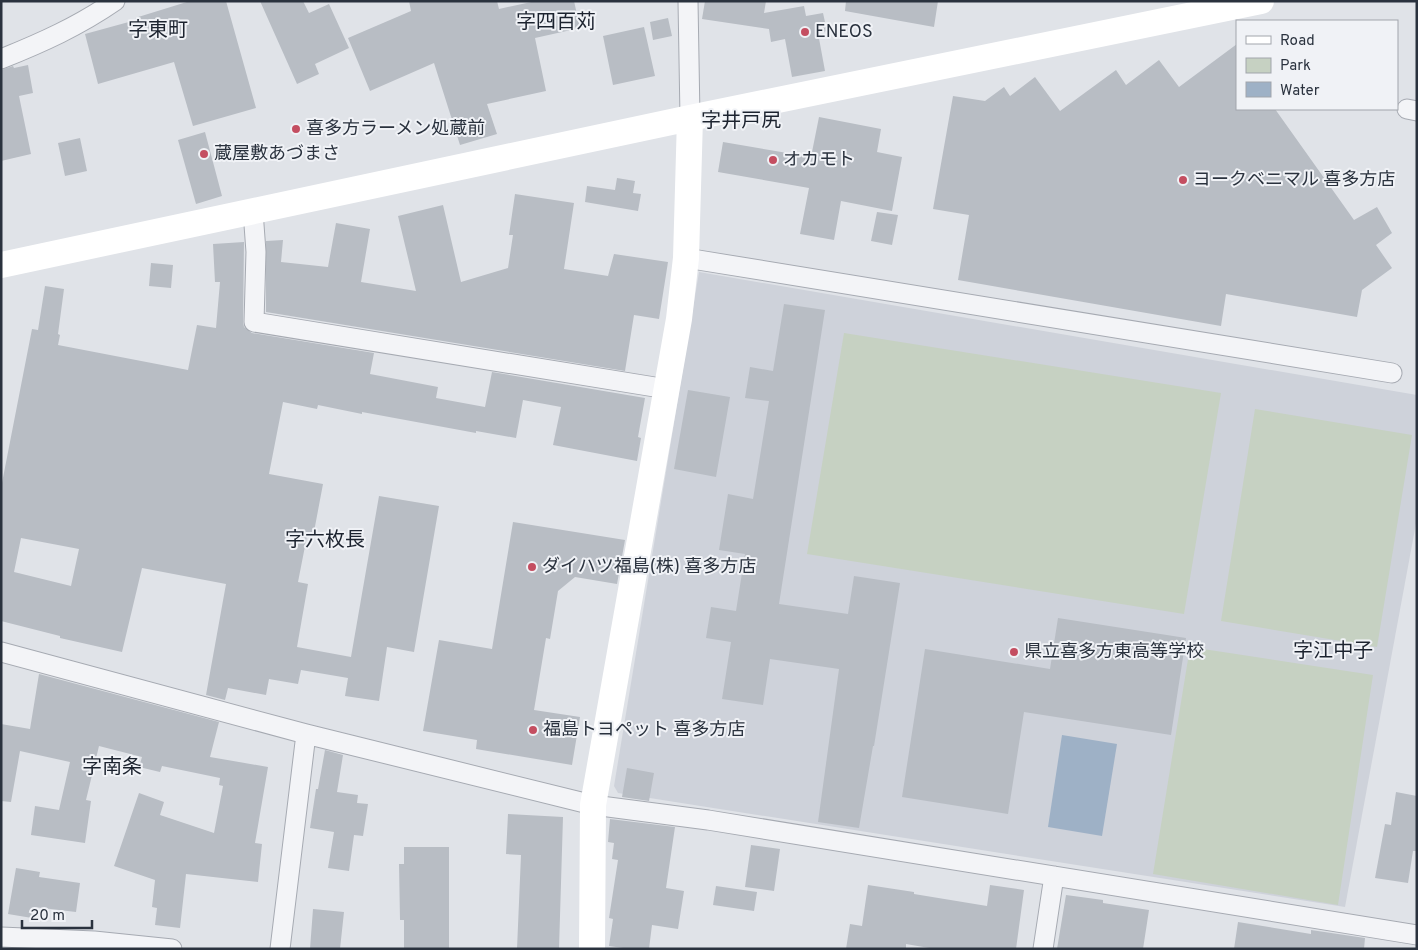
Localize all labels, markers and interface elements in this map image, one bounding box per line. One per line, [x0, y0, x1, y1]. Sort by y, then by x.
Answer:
district label: 字四百苅 [516, 10, 596, 36]
district label: 字東町 [128, 18, 188, 44]
legend [1236, 20, 1398, 110]
place label: ENEOS [815, 21, 873, 44]
marker: ENEOS [799, 26, 811, 38]
text: Road [1280, 32, 1315, 51]
text: Park [1280, 57, 1311, 76]
text: Water [1280, 82, 1320, 101]
district label: 字井戸尻 [701, 109, 781, 135]
place label: 喜多方ラーメン処蔵前 [306, 118, 485, 141]
marker: 喜多方ラーメン処蔵前 [290, 123, 302, 135]
place label: 蔵屋敷あづまさ [214, 143, 340, 166]
marker: 蔵屋敷あづまさ [198, 148, 210, 160]
place label: オカモト [783, 149, 855, 172]
marker: オカモト [767, 154, 779, 166]
place label: ヨークベニマル 喜多方店 [1193, 169, 1395, 192]
marker: ヨークベニマル 喜多方店 [1177, 174, 1189, 186]
district label: 字六枚長 [285, 528, 365, 554]
place label: ダイハツ福島(株) 喜多方店 [542, 556, 756, 579]
marker: ダイハツ福島(株) 喜多方店 [526, 561, 538, 573]
district label: 字江中子 [1293, 639, 1373, 665]
place label: 県立喜多方東高等学校 [1024, 641, 1204, 664]
marker: 県立喜多方東高等学校 [1008, 646, 1020, 658]
place label: 福島トヨペット 喜多方店 [543, 719, 745, 742]
marker: 福島トヨペット 喜多方店 [527, 724, 539, 736]
district label: 字南条 [82, 755, 142, 781]
scale bar [22, 898, 92, 930]
text: 20 m [30, 907, 65, 926]

